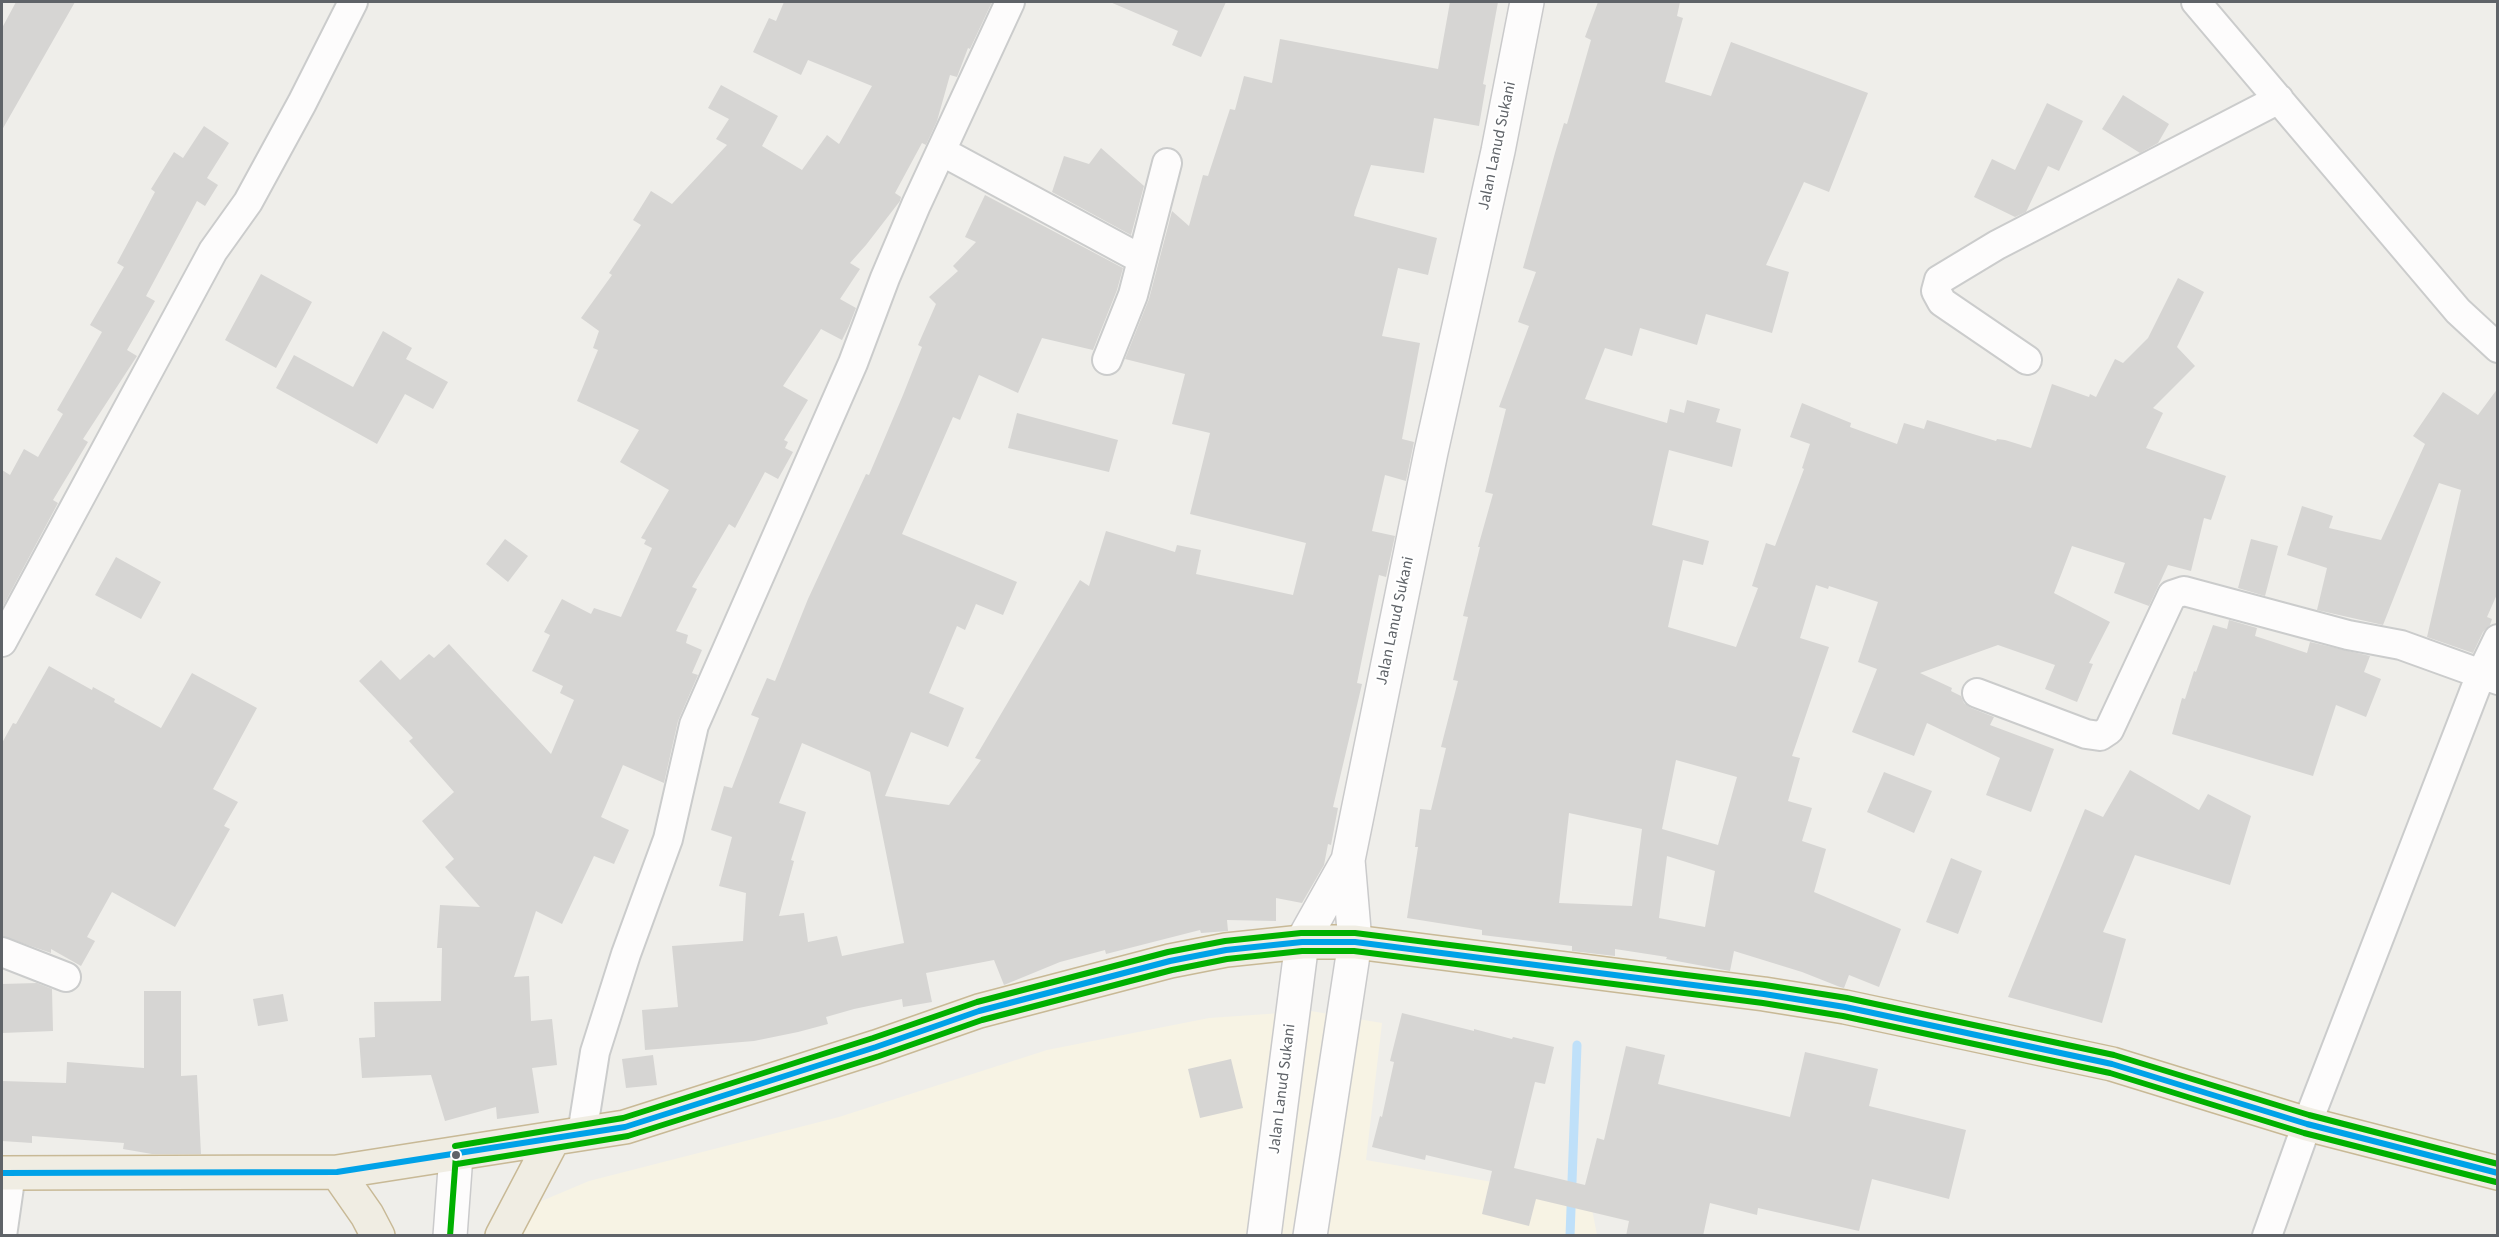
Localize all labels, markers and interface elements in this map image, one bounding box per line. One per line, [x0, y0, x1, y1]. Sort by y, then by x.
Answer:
street label: Jalan Lanud Sukani [1475, 80, 1521, 212]
street label: Jalan Lanud Sukani [1373, 555, 1419, 687]
street label: Jalan Lanud Sukani [1265, 1023, 1301, 1155]
unlabelled marker [450, 1149, 462, 1161]

